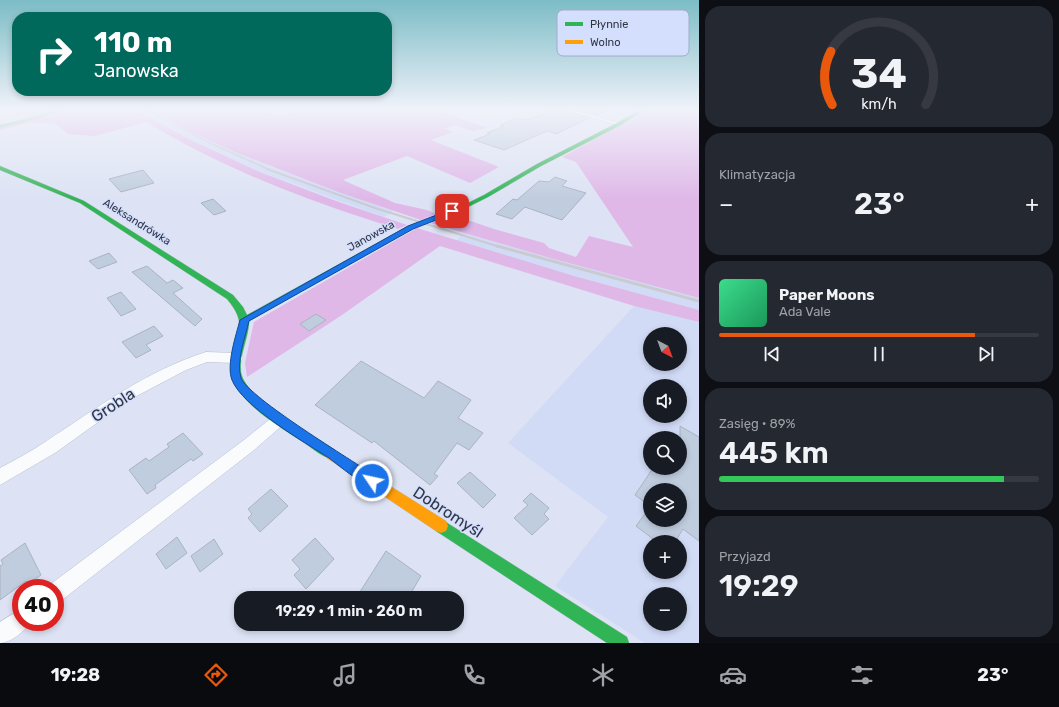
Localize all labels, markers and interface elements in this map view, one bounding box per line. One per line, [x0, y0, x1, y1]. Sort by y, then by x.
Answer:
legend [557, 10, 689, 56]
text: Płynnie [590, 18, 628, 31]
text: 110 m [94, 26, 172, 59]
icon: right [28, 28, 80, 80]
text: Wolno [590, 36, 621, 49]
text: 34 [851, 49, 907, 98]
text: Janowska [94, 60, 179, 82]
text: km/h [861, 95, 897, 112]
text: Klimatyzacja [719, 167, 795, 182]
text: 23° [854, 186, 905, 222]
text: − [719, 191, 733, 218]
text: + [1025, 191, 1039, 218]
pin [435, 194, 469, 228]
street label: Aleksandrówka [101, 196, 173, 248]
icon: arrive [441, 200, 463, 222]
street label: Janowska [345, 218, 397, 254]
text: Paper Moons [779, 286, 875, 304]
text: Ada Vale [779, 304, 831, 319]
north arrow [643, 327, 687, 371]
map controls [643, 327, 687, 631]
icon: previous [761, 343, 783, 365]
icon: pause [868, 343, 890, 365]
icon: next [975, 343, 997, 365]
button: sound [643, 379, 687, 423]
street label: Grobla [88, 384, 138, 426]
text: Zasięg · 89% [719, 416, 795, 431]
button: search [643, 431, 687, 475]
text: 445 km [719, 435, 829, 471]
position arrow [351, 460, 393, 502]
street label: Dobromyśl [410, 482, 486, 542]
button: layers [643, 483, 687, 527]
button: + [643, 535, 687, 579]
text: Przyjazd [719, 549, 771, 564]
text: 19:29 [719, 568, 799, 604]
speed limit sign: 40 [12, 579, 64, 631]
button: − [643, 587, 687, 631]
text: 19:29 · 1 min · 260 m [276, 602, 422, 620]
icon: directions [202, 661, 230, 689]
icon: music [331, 661, 359, 689]
icon: phone [460, 661, 488, 689]
icon: climate [589, 661, 617, 689]
icon: car [719, 661, 747, 689]
icon: filters [848, 661, 876, 689]
text: 19:28 [51, 664, 100, 686]
text: 23° [977, 664, 1008, 686]

